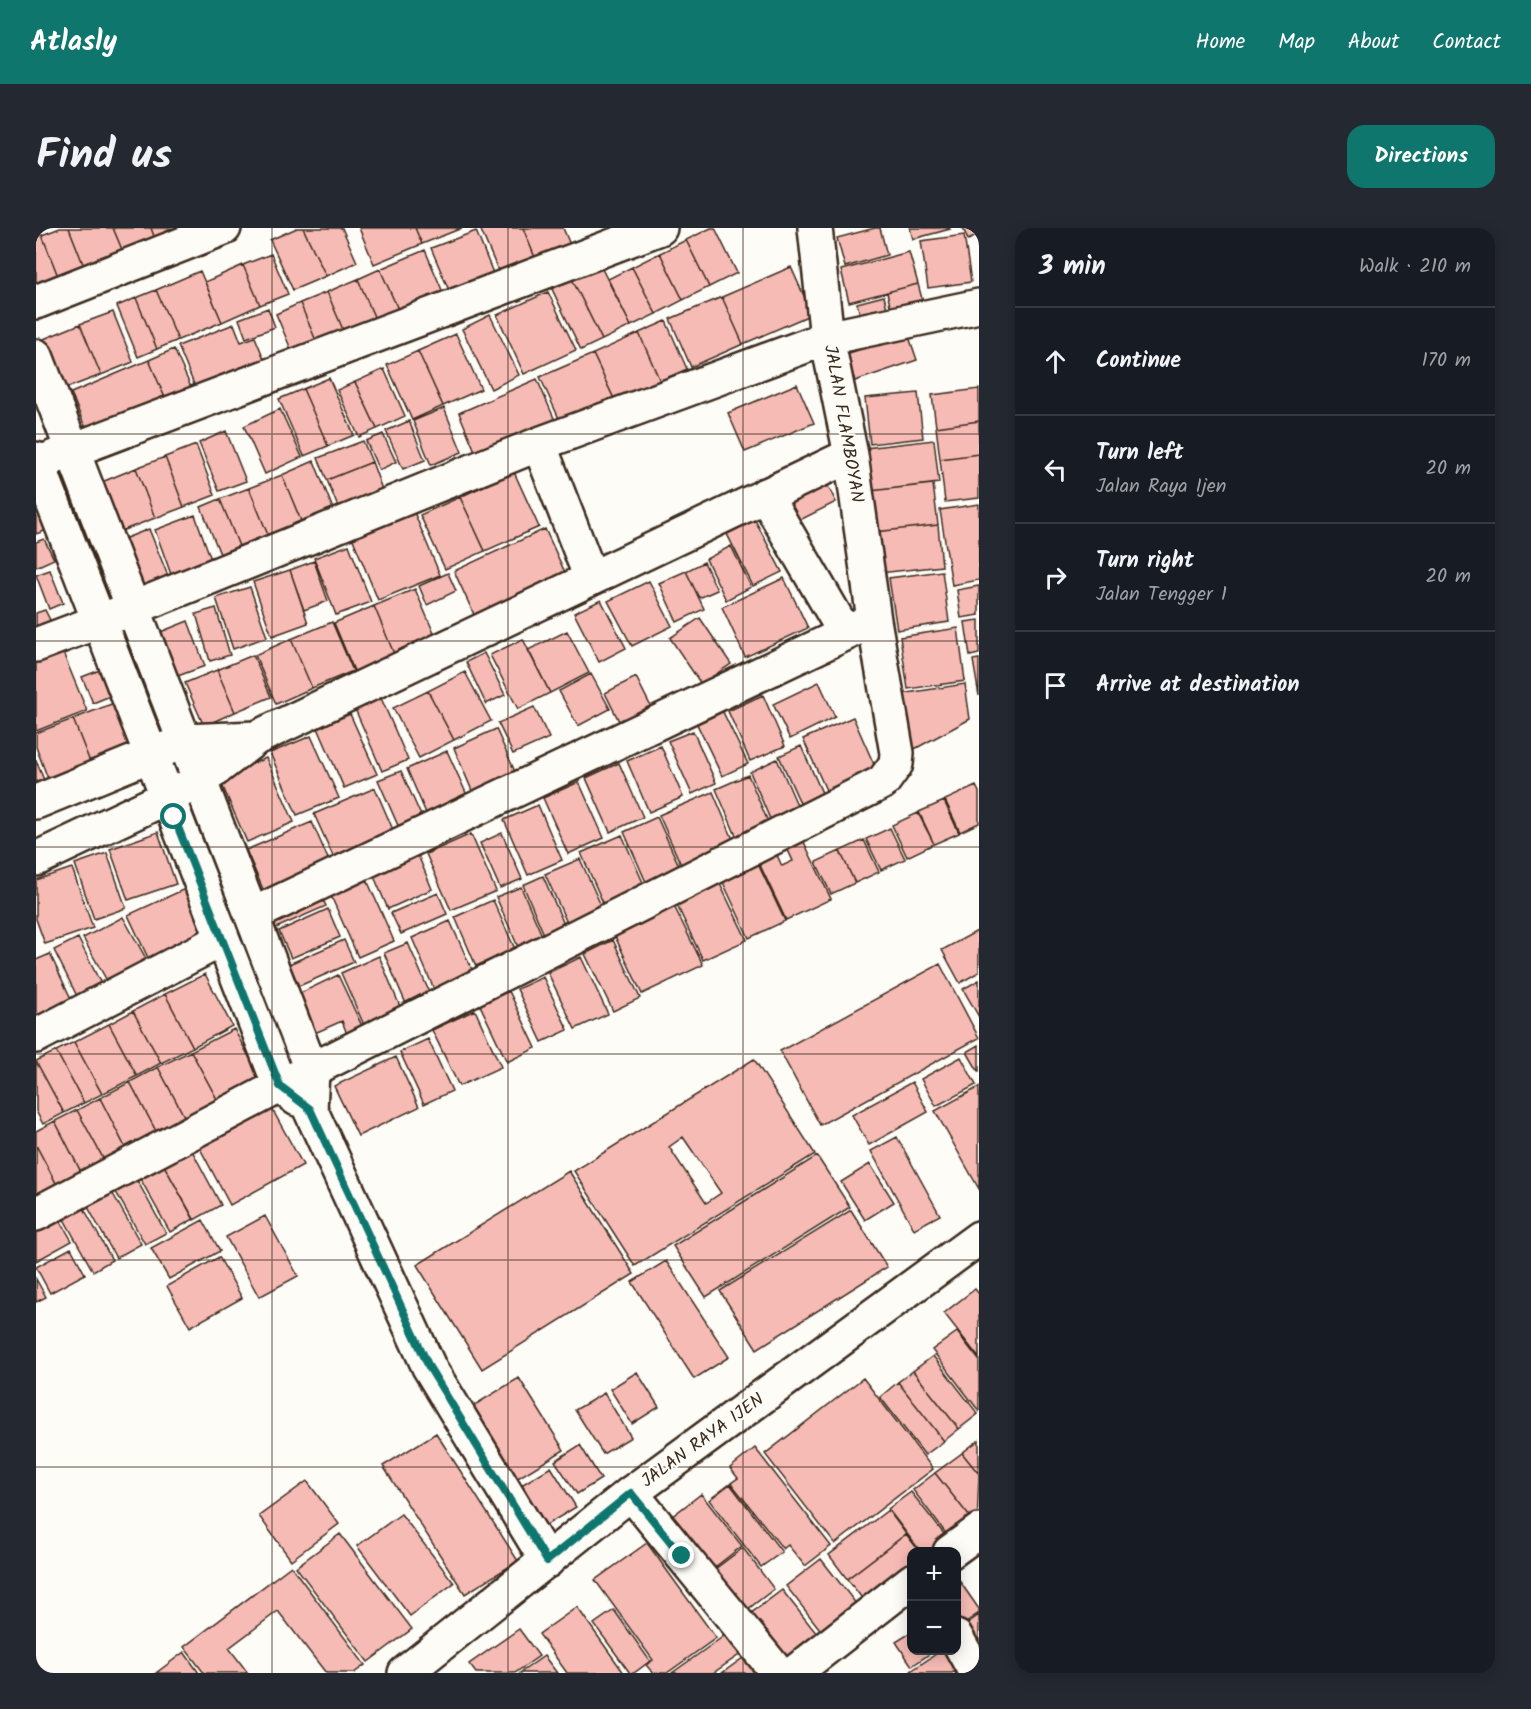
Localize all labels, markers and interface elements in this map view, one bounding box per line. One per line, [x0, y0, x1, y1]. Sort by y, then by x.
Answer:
text: Atlasly [30, 20, 117, 65]
text: Home [1196, 26, 1245, 59]
text: Map [1278, 26, 1315, 59]
text: About [1348, 26, 1399, 59]
text: Contact [1432, 26, 1501, 59]
text: Find us [36, 123, 172, 190]
button: Directions [1347, 125, 1495, 188]
text: 3 min [1039, 246, 1106, 288]
text: Walk · 210 m [1359, 251, 1471, 283]
street label: JALAN FLAMBOYAN [815, 343, 871, 505]
text: Continue [1096, 344, 1181, 379]
icon: ahead [1039, 345, 1072, 378]
text: 170 m [1422, 345, 1471, 377]
text: Turn left [1096, 436, 1183, 471]
icon: left [1039, 453, 1072, 486]
text: 20 m [1425, 453, 1471, 485]
text: Jalan Raya Ijen [1096, 471, 1226, 503]
text: Turn right [1096, 544, 1194, 579]
icon: right [1039, 561, 1072, 594]
text: 20 m [1425, 561, 1471, 593]
text: Jalan Tengger 1 [1096, 579, 1227, 611]
text: Arrive at destination [1096, 668, 1299, 703]
icon: arrive [1039, 669, 1072, 702]
route start [160, 803, 186, 829]
street label: JALAN RAYA IJEN [635, 1386, 771, 1496]
route end [668, 1542, 694, 1568]
map controls [907, 1547, 961, 1655]
button: + [907, 1547, 961, 1601]
button: − [907, 1601, 961, 1655]

